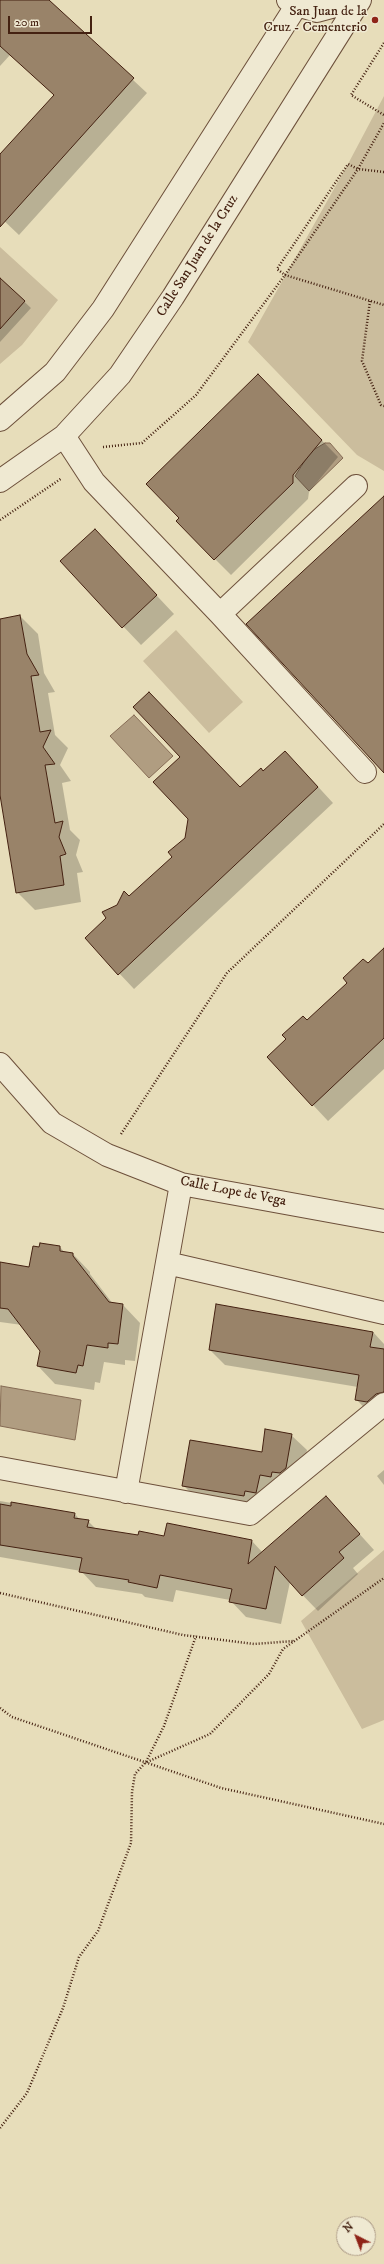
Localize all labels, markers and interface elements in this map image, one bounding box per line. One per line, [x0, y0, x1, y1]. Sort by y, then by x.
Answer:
place label: San Juan de la Cruz - Cementerio [264, 4, 367, 36]
scale bar [10, 8, 94, 34]
text: 20 m [15, 15, 39, 30]
marker: San Juan de la Cruz - Cementerio [370, 15, 380, 25]
street label: Calle San Juan de la Cruz [154, 192, 242, 320]
street label: Calle Lope de Vega [179, 1173, 287, 1211]
north arrow [336, 2216, 376, 2256]
text: N [341, 2220, 357, 2236]

